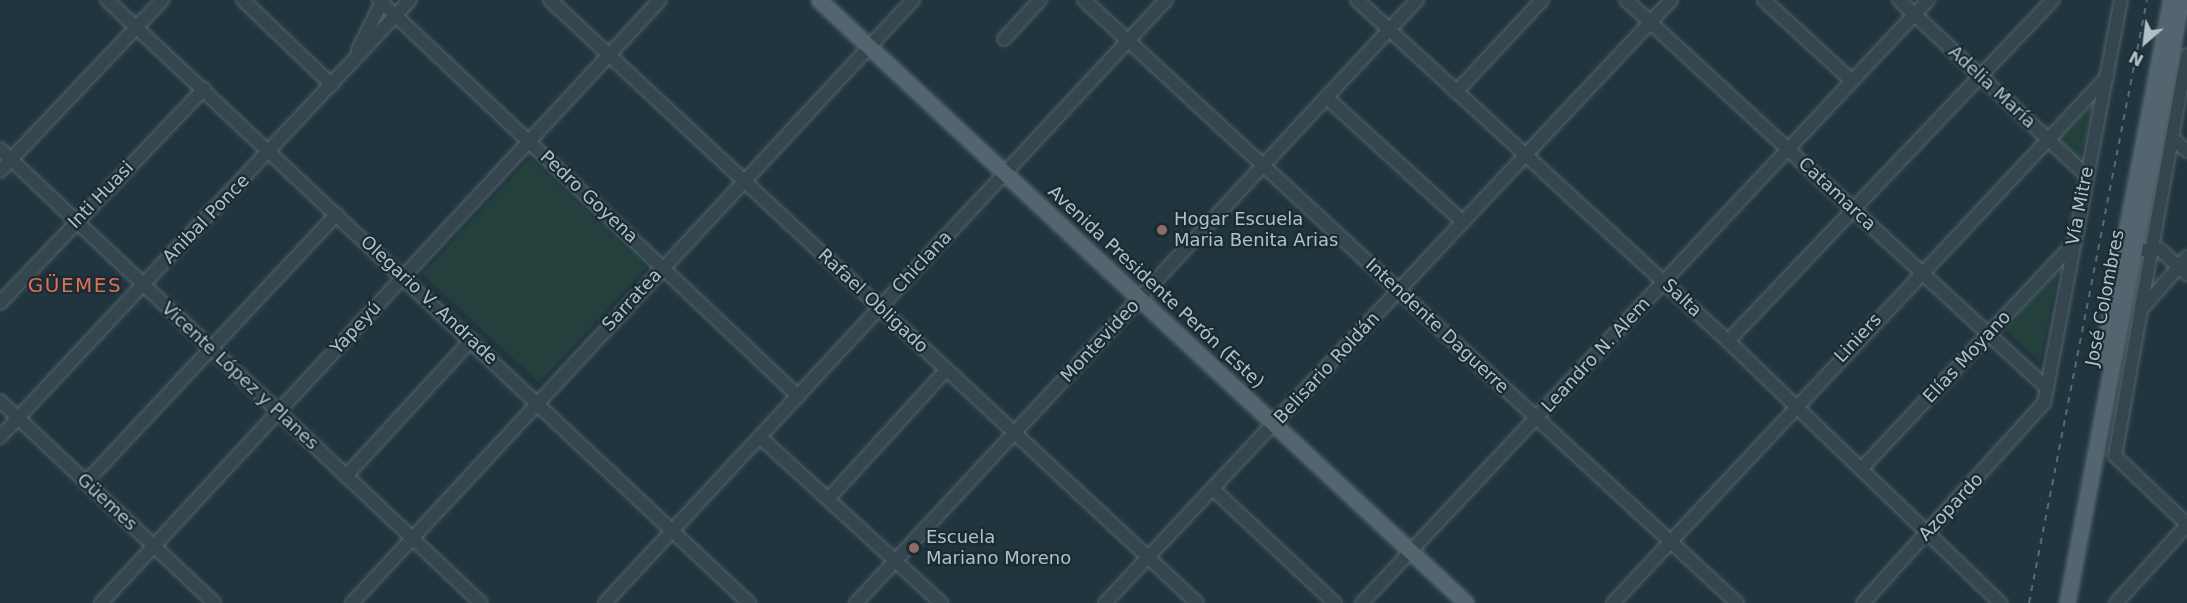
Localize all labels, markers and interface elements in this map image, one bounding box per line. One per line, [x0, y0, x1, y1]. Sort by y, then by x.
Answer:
north arrow [2115, 12, 2175, 72]
street label: Adelia María [1944, 41, 2040, 133]
text: N [2126, 47, 2147, 70]
street label: Pedro Goyena [536, 146, 642, 248]
street label: Catamarca [1794, 153, 1880, 235]
street label: Inti Huasi [64, 157, 138, 233]
street label: Vía Mitre [2062, 165, 2098, 247]
street label: Anibal Ponce [158, 170, 254, 268]
street label: Avenida Presidente Perón (Este) [1043, 181, 1269, 393]
place label: Hogar Escuela Maria Benita Arias [1174, 209, 1338, 252]
marker: Hogar Escuela Maria Benita Arias [1155, 223, 1169, 237]
street label: Chiclana [888, 226, 956, 298]
street label: José Colombres [2081, 228, 2129, 368]
street label: Olegario V. Andrade [356, 231, 502, 369]
street label: Rafael Obligado [813, 244, 933, 358]
street label: Intendente Daguerre [1361, 254, 1513, 398]
street label: Sarratea [598, 264, 666, 336]
district label: GÜEMES [28, 273, 122, 297]
street label: Salta [1658, 275, 1706, 321]
street label: Leandro N. Alem [1537, 293, 1655, 417]
street label: Montevideo [1056, 295, 1144, 387]
street label: Yapeyú [326, 297, 386, 359]
street label: Vicente López y Planes [157, 298, 323, 454]
street label: Elías Moyano [1919, 306, 2015, 408]
street label: Belisario Roldán [1270, 308, 1384, 428]
street label: Liniers [1830, 309, 1886, 367]
street label: Güemes [72, 469, 142, 535]
street label: Azopardo [1914, 469, 1988, 545]
place label: Escuela Mariano Moreno [926, 527, 1071, 570]
marker: Escuela Mariano Moreno [907, 541, 921, 555]

